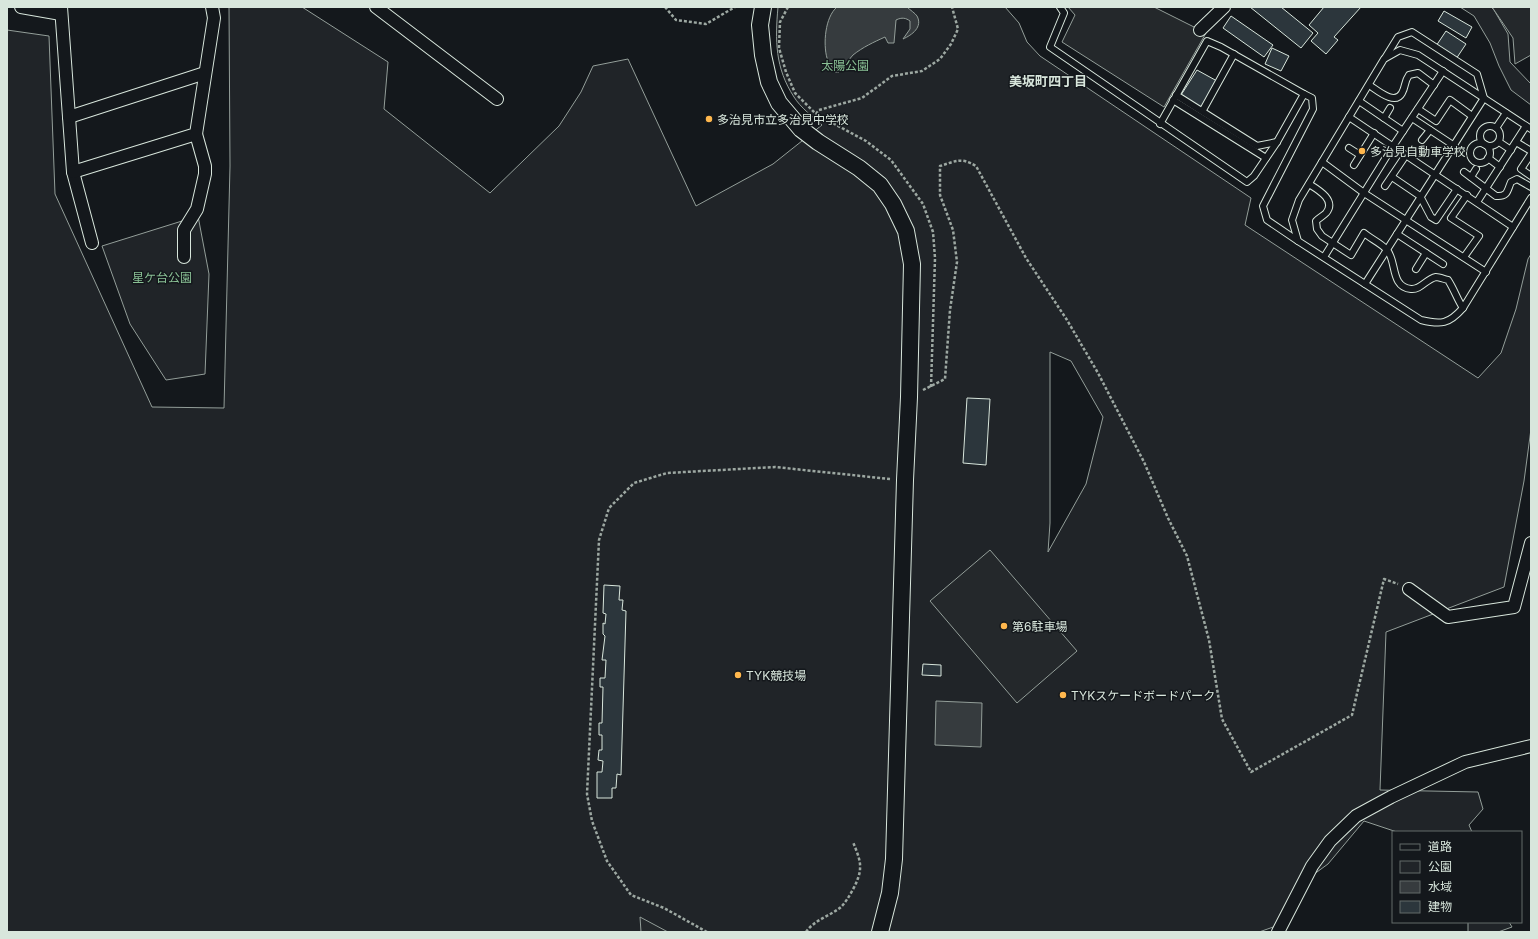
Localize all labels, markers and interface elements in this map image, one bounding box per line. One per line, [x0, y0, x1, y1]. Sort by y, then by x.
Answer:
park label: 太陽公園 [821, 58, 869, 73]
district label: 美坂町四丁目 [1009, 73, 1087, 89]
place label: 多治見市立多治見中学校 [717, 112, 849, 127]
marker: 多治見市立多治見中学校 [704, 114, 714, 124]
place label: 多治見自動車学校 [1370, 144, 1466, 159]
marker: 多治見自動車学校 [1357, 146, 1367, 156]
park label: 星ケ台公園 [132, 270, 192, 285]
place label: 第6駐車場 [1012, 619, 1067, 634]
marker: 第6駐車場 [999, 621, 1009, 631]
place label: TYK競技場 [746, 668, 806, 683]
marker: TYK競技場 [733, 670, 743, 680]
place label: TYKスケードボードパーク [1071, 688, 1215, 703]
marker: TYKスケードボードパーク [1058, 690, 1068, 700]
legend [1392, 831, 1522, 923]
text: 道路 [1428, 839, 1452, 854]
text: 公園 [1428, 859, 1452, 874]
text: 水域 [1428, 879, 1452, 894]
text: 建物 [1428, 899, 1452, 914]

